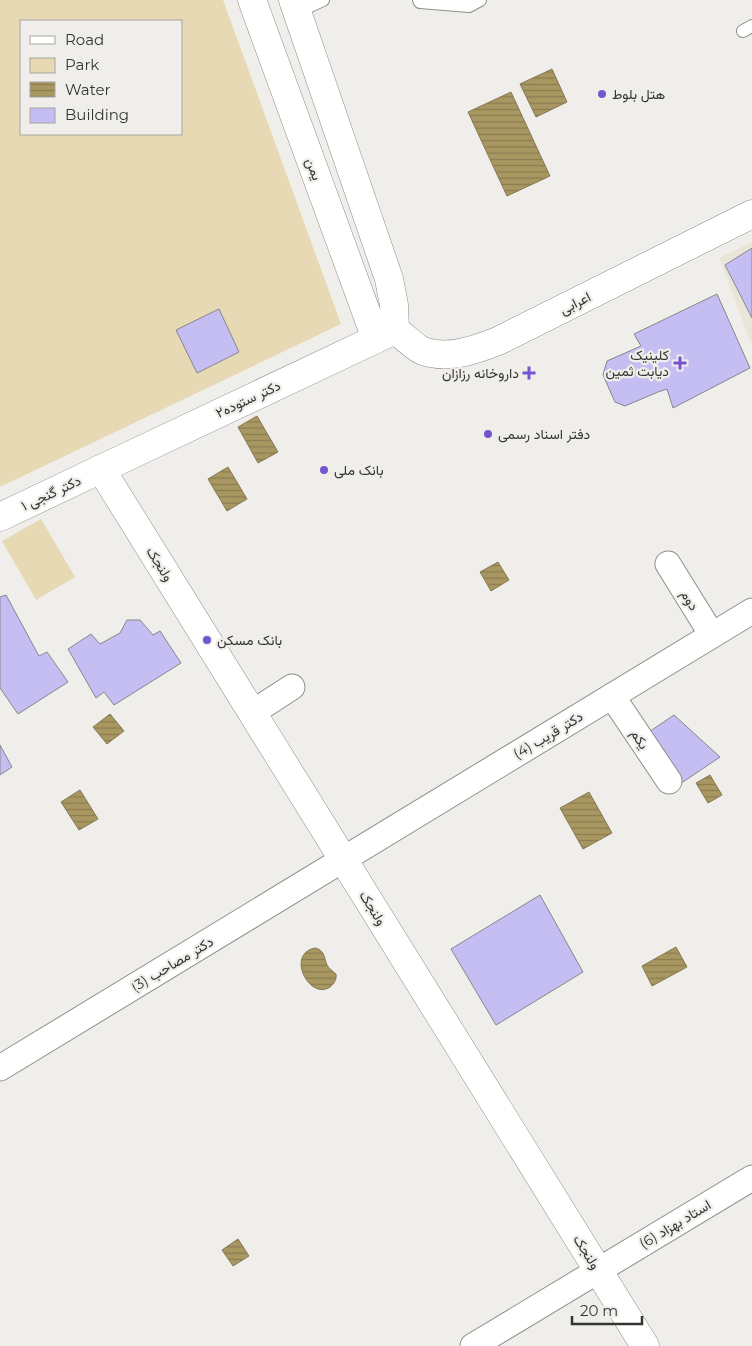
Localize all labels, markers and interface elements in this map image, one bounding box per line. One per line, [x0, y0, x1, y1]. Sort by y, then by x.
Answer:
legend [20, 20, 182, 135]
text: Road [65, 30, 104, 49]
text: Park [65, 55, 99, 74]
text: Water [65, 80, 111, 99]
place label: هتل بلوط [612, 85, 666, 103]
marker: هتل بلوط [596, 88, 608, 100]
text: Building [65, 105, 129, 124]
street label: یمن [302, 155, 326, 183]
street label: اعرابی [556, 288, 594, 318]
place label: کلینیک دیابت ثمین [605, 346, 669, 380]
marker: کلینیک دیابت ثمین [673, 356, 687, 370]
place label: داروخانه رزازان [442, 364, 519, 382]
marker: داروخانه رزازان [523, 367, 535, 379]
street label: دکتر ستوده۲ [213, 376, 284, 422]
place label: دفتر اسناد رسمی [498, 425, 591, 443]
marker: دفتر اسناد رسمی [482, 428, 494, 440]
place label: بانک ملی [334, 461, 384, 479]
marker: بانک ملی [318, 464, 330, 476]
street label: دکتر گنجی ۱ [18, 471, 84, 515]
street label: ولنجک [142, 543, 178, 585]
street label: دوم [677, 586, 703, 614]
place label: بانک مسکن [217, 631, 282, 649]
marker: بانک مسکن [201, 634, 213, 646]
street label: دکتر قریب (4) [510, 707, 586, 763]
street label: یکم [627, 726, 653, 752]
street label: ولنجک [355, 887, 391, 929]
street label: دکتر مصاحب (3) [127, 932, 217, 996]
street label: استاد بهزاد (6) [636, 1196, 714, 1252]
street label: ولنجک [569, 1231, 605, 1273]
scale bar [572, 1294, 642, 1326]
text: 20 m [580, 1301, 618, 1320]

